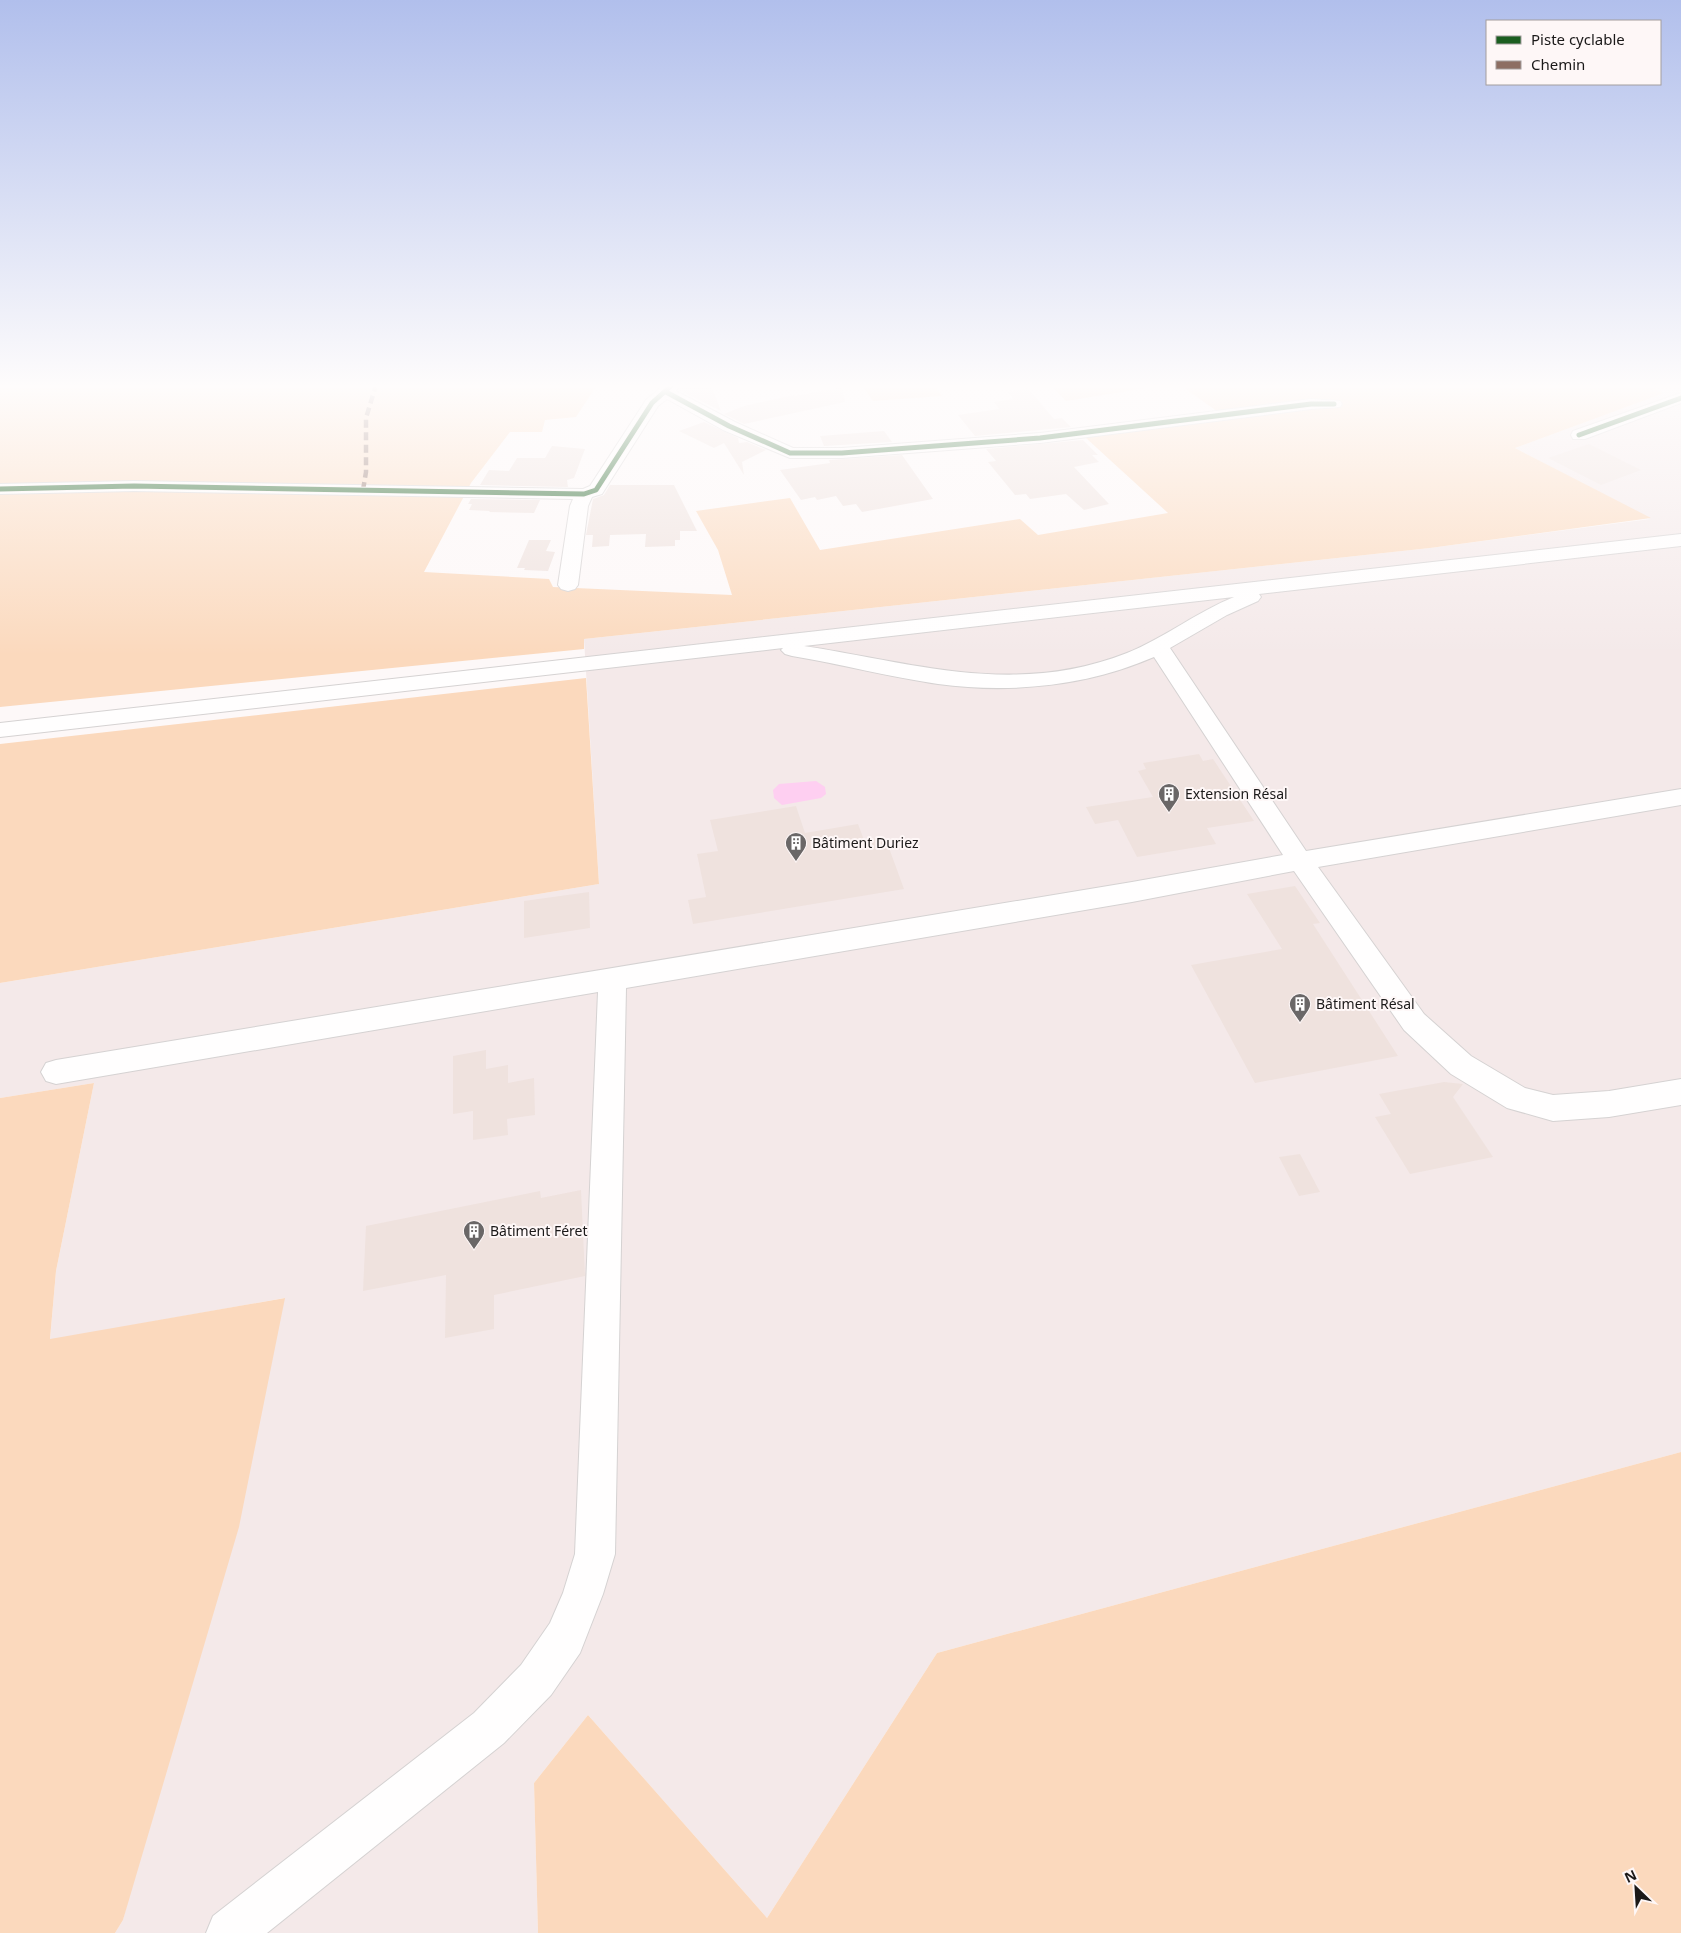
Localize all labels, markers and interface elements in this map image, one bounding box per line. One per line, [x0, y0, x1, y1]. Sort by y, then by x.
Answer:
legend [1486, 20, 1661, 85]
text: Piste cyclable [1531, 29, 1625, 49]
text: Chemin [1531, 54, 1585, 74]
building icon: Extension Résal [1157, 782, 1181, 813]
place label: Extension Résal [1185, 784, 1288, 803]
building icon: Bâtiment Duriez [784, 831, 808, 862]
place label: Bâtiment Duriez [812, 833, 919, 852]
building icon: Bâtiment Résal [1288, 992, 1312, 1023]
place label: Bâtiment Résal [1316, 994, 1415, 1013]
building icon: Bâtiment Féret [462, 1219, 486, 1250]
place label: Bâtiment Féret [490, 1221, 588, 1240]
north arrow [1611, 1863, 1661, 1913]
text: N [1621, 1865, 1639, 1887]

